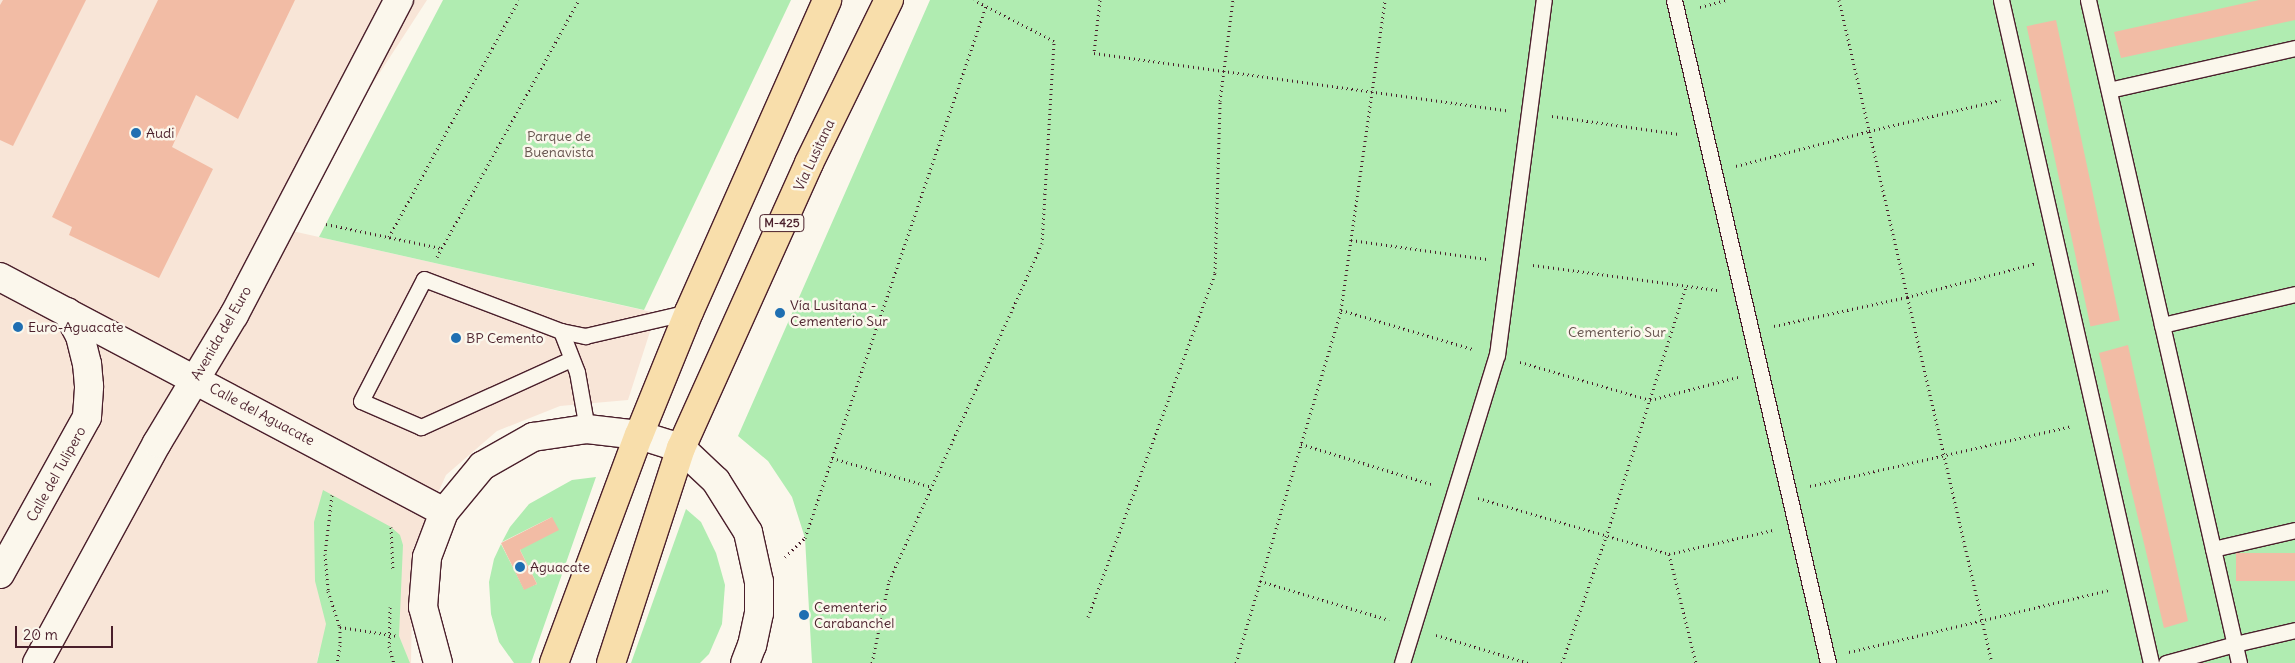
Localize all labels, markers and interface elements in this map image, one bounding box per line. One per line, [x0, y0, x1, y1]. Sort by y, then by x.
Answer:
street label: Vía Lusitana [790, 116, 838, 194]
place label: Audi [146, 125, 174, 141]
marker: Audi [130, 127, 142, 139]
park label: Parque de Buenavista [524, 128, 594, 160]
road number: M-425 [758, 214, 806, 232]
street label: Avenida del Euro [187, 283, 255, 383]
place label: Vía Lusitana - Cementerio Sur [790, 297, 888, 330]
marker: Vía Lusitana - Cementerio Sur [774, 307, 786, 319]
place label: Euro-Aguacate [28, 319, 124, 335]
marker: Euro-Aguacate [12, 321, 24, 333]
park label: Cementerio Sur [1568, 324, 1666, 340]
place label: BP Cemento [466, 330, 544, 346]
marker: BP Cemento [450, 332, 462, 344]
street label: Calle del Aguacate [207, 379, 317, 449]
street label: Calle del Tulipero [23, 423, 89, 525]
place label: Aguacate [530, 559, 590, 575]
marker: Aguacate [514, 561, 526, 573]
place label: Cementerio Carabanchel [814, 599, 894, 632]
marker: Cementerio Carabanchel [798, 609, 810, 621]
scale bar [18, 616, 115, 648]
text: 20 m [23, 625, 58, 644]

